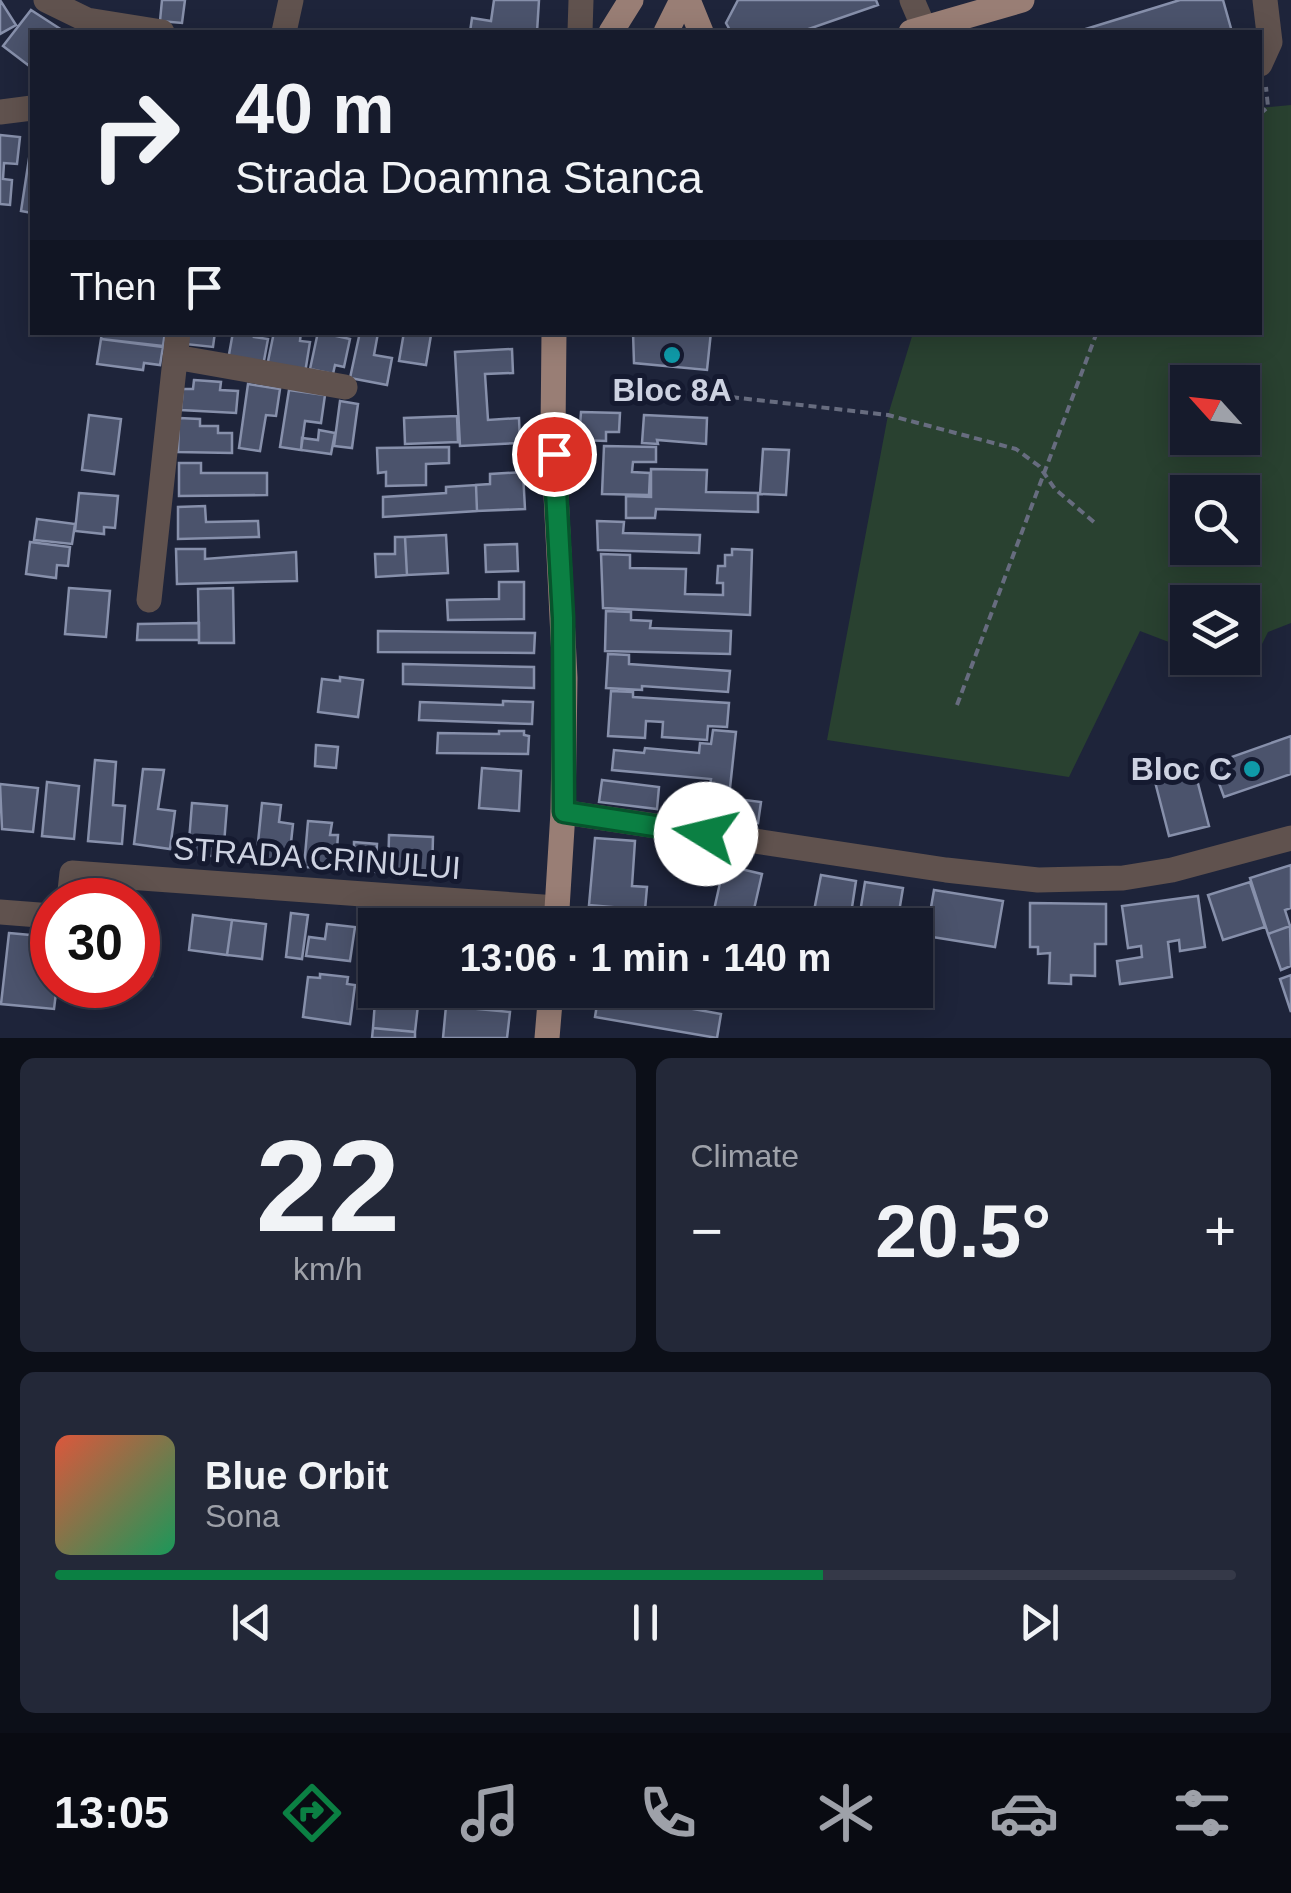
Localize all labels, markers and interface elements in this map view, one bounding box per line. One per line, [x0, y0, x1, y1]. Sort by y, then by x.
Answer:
icon: right [70, 70, 200, 200]
text: 40 m [235, 70, 395, 148]
text: Strada Doamna Stanca [235, 152, 703, 203]
icon: arrive [177, 260, 232, 315]
text: Then [70, 266, 157, 308]
marker: Bloc 8A [661, 344, 683, 366]
north arrow [1170, 365, 1260, 455]
map controls [1170, 365, 1260, 675]
place label: Bloc 8A [612, 372, 732, 408]
pin [512, 412, 597, 497]
icon: arrive [527, 427, 582, 482]
button: search [1170, 475, 1260, 565]
button: layers [1170, 585, 1260, 675]
place label: Bloc C [1131, 751, 1232, 787]
marker: Bloc C [1241, 758, 1263, 780]
position arrow [654, 782, 758, 886]
street label: STRADA CRINULUI [172, 830, 462, 886]
speed limit sign: 30 [30, 878, 160, 1008]
text: 13:06 · 1 min · 140 m [460, 937, 831, 979]
text: 22 [255, 1113, 400, 1259]
text: Climate [691, 1138, 799, 1174]
text: 20.5° [875, 1189, 1051, 1273]
text: − [691, 1200, 723, 1262]
text: + [1204, 1200, 1236, 1262]
text: km/h [293, 1251, 362, 1287]
text: Blue Orbit [205, 1455, 389, 1497]
text: Sona [205, 1498, 280, 1534]
icon: previous [224, 1595, 279, 1650]
icon: pause [618, 1595, 673, 1650]
icon: next [1012, 1595, 1067, 1650]
icon: directions [277, 1778, 347, 1848]
icon: music [455, 1778, 525, 1848]
icon: phone [633, 1778, 703, 1848]
icon: climate [811, 1778, 881, 1848]
icon: car [989, 1778, 1059, 1848]
icon: filters [1167, 1778, 1237, 1848]
text: 13:05 [54, 1787, 169, 1838]

